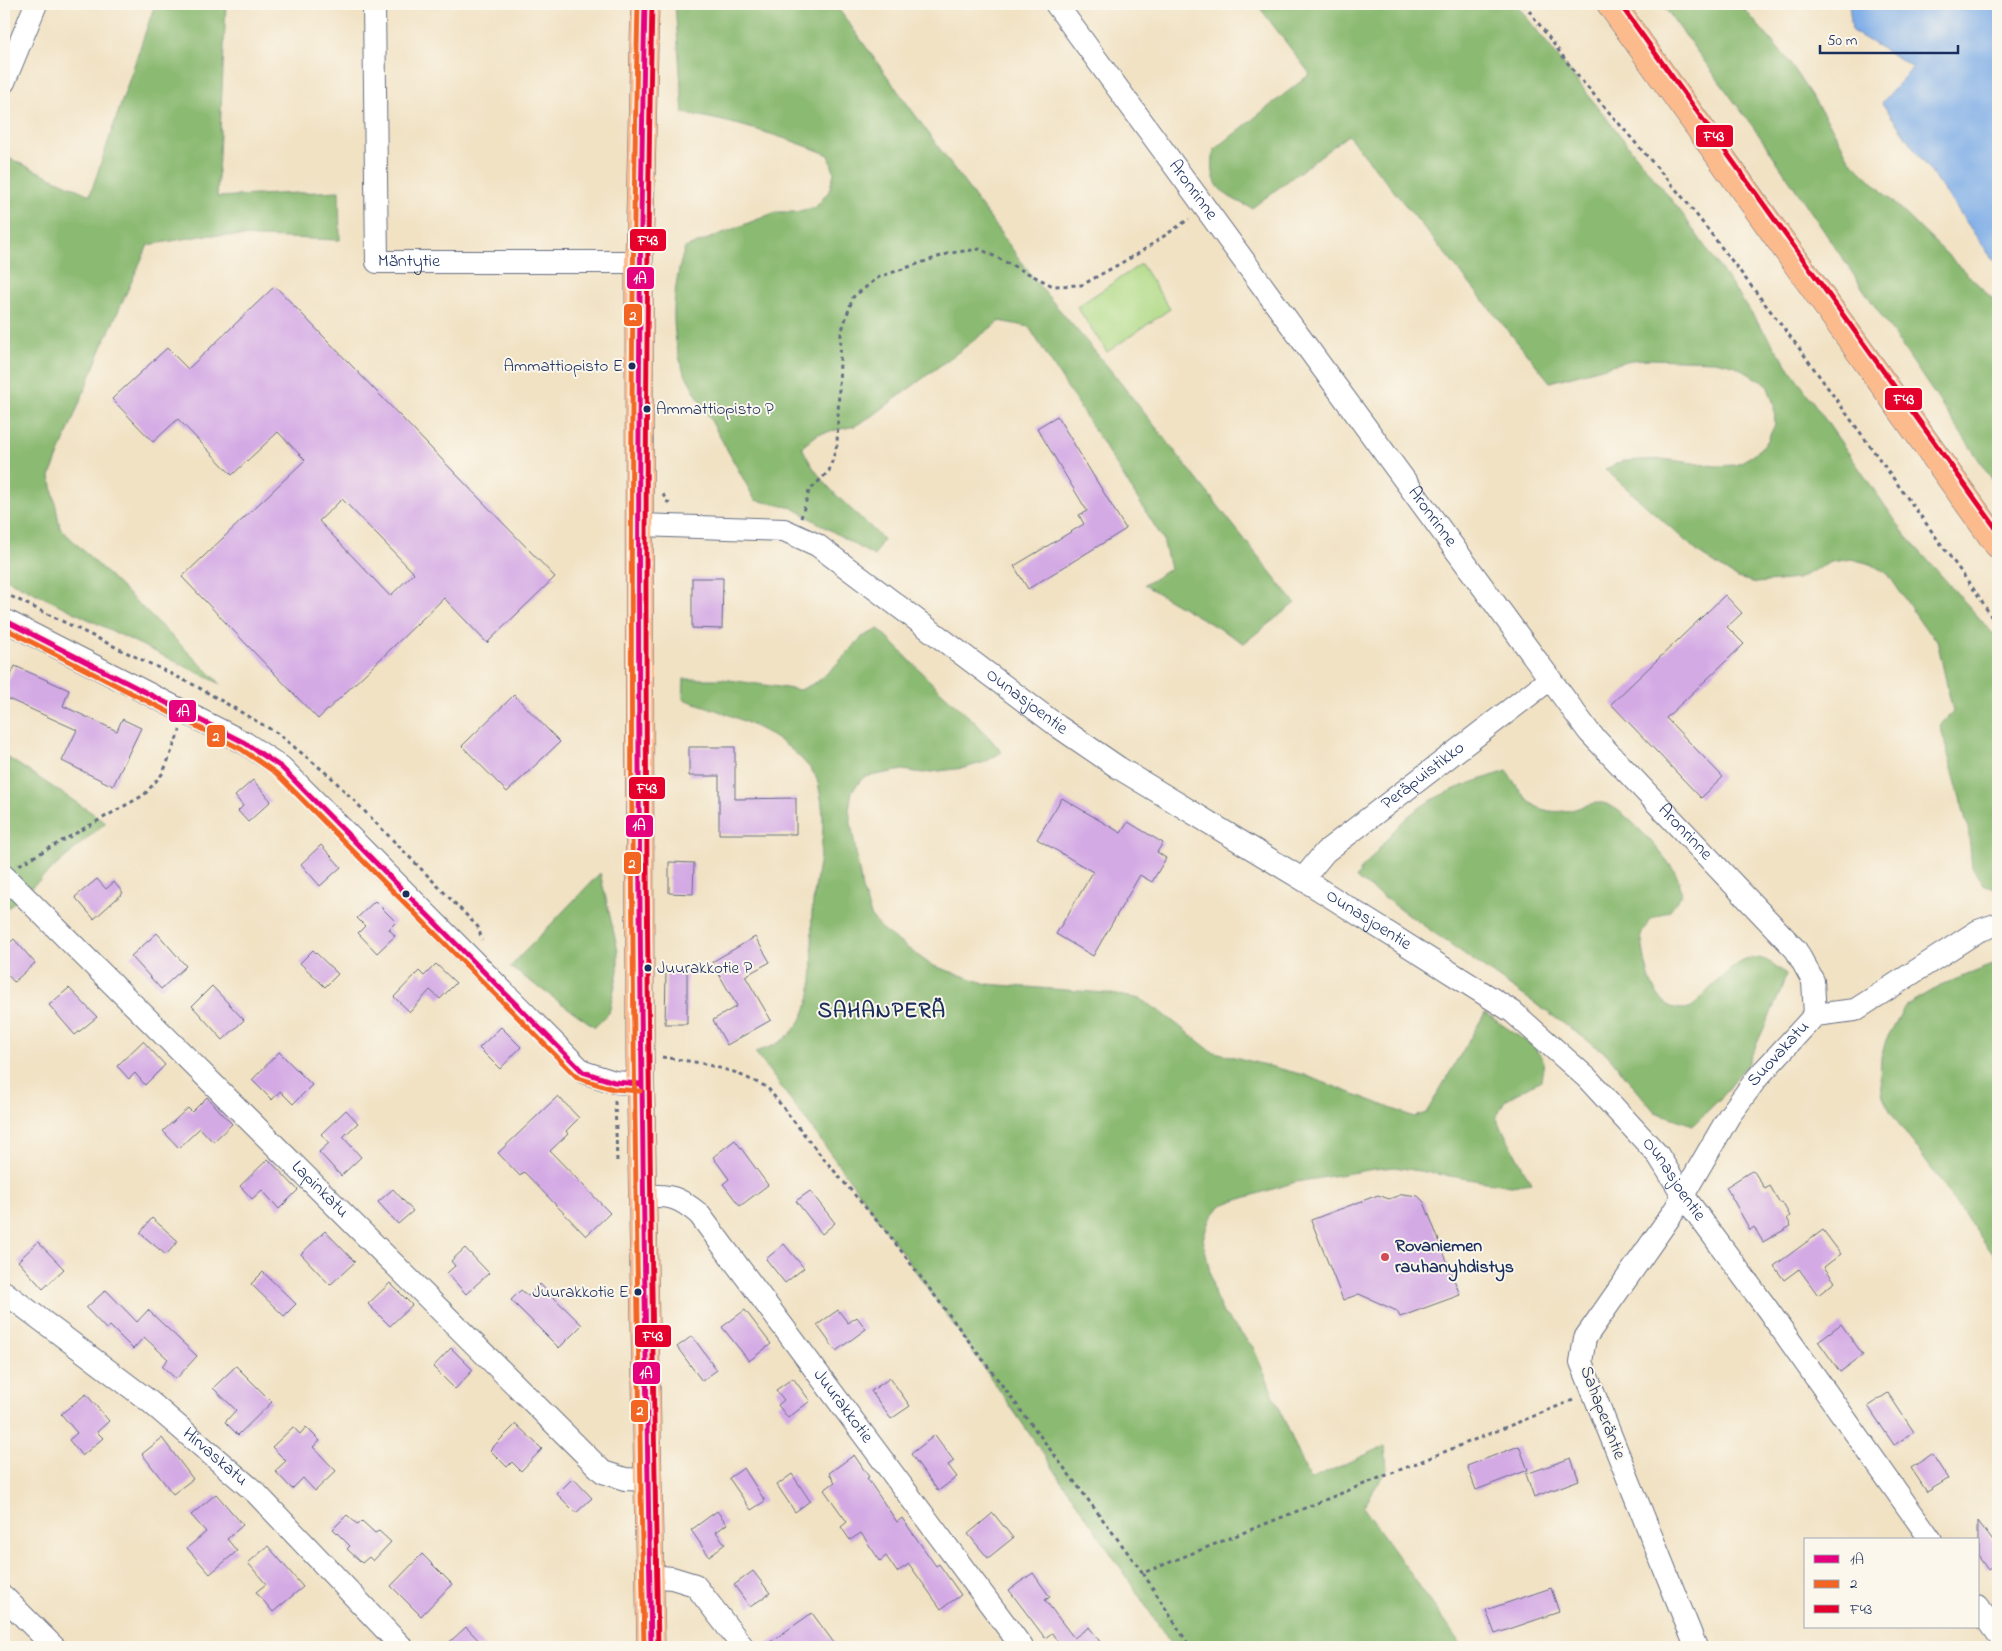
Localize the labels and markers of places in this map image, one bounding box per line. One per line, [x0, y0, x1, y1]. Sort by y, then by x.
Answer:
place label: Ammattiopisto E [504, 354, 623, 379]
marker: Ammattiopisto E [627, 361, 637, 371]
place label: Ammattiopisto P [656, 397, 774, 422]
marker: Ammattiopisto P [642, 404, 652, 414]
unlabelled marker [401, 889, 411, 899]
place label: Juurakkotie P [657, 956, 752, 981]
marker: Juurakkotie P [643, 963, 653, 973]
place label: Rovaniemen rauhanyhdistys [1395, 1234, 1514, 1282]
marker: Rovaniemen rauhanyhdistys [1379, 1251, 1391, 1263]
place label: Juurakkotie E [532, 1280, 629, 1305]
marker: Juurakkotie E [633, 1287, 643, 1297]

